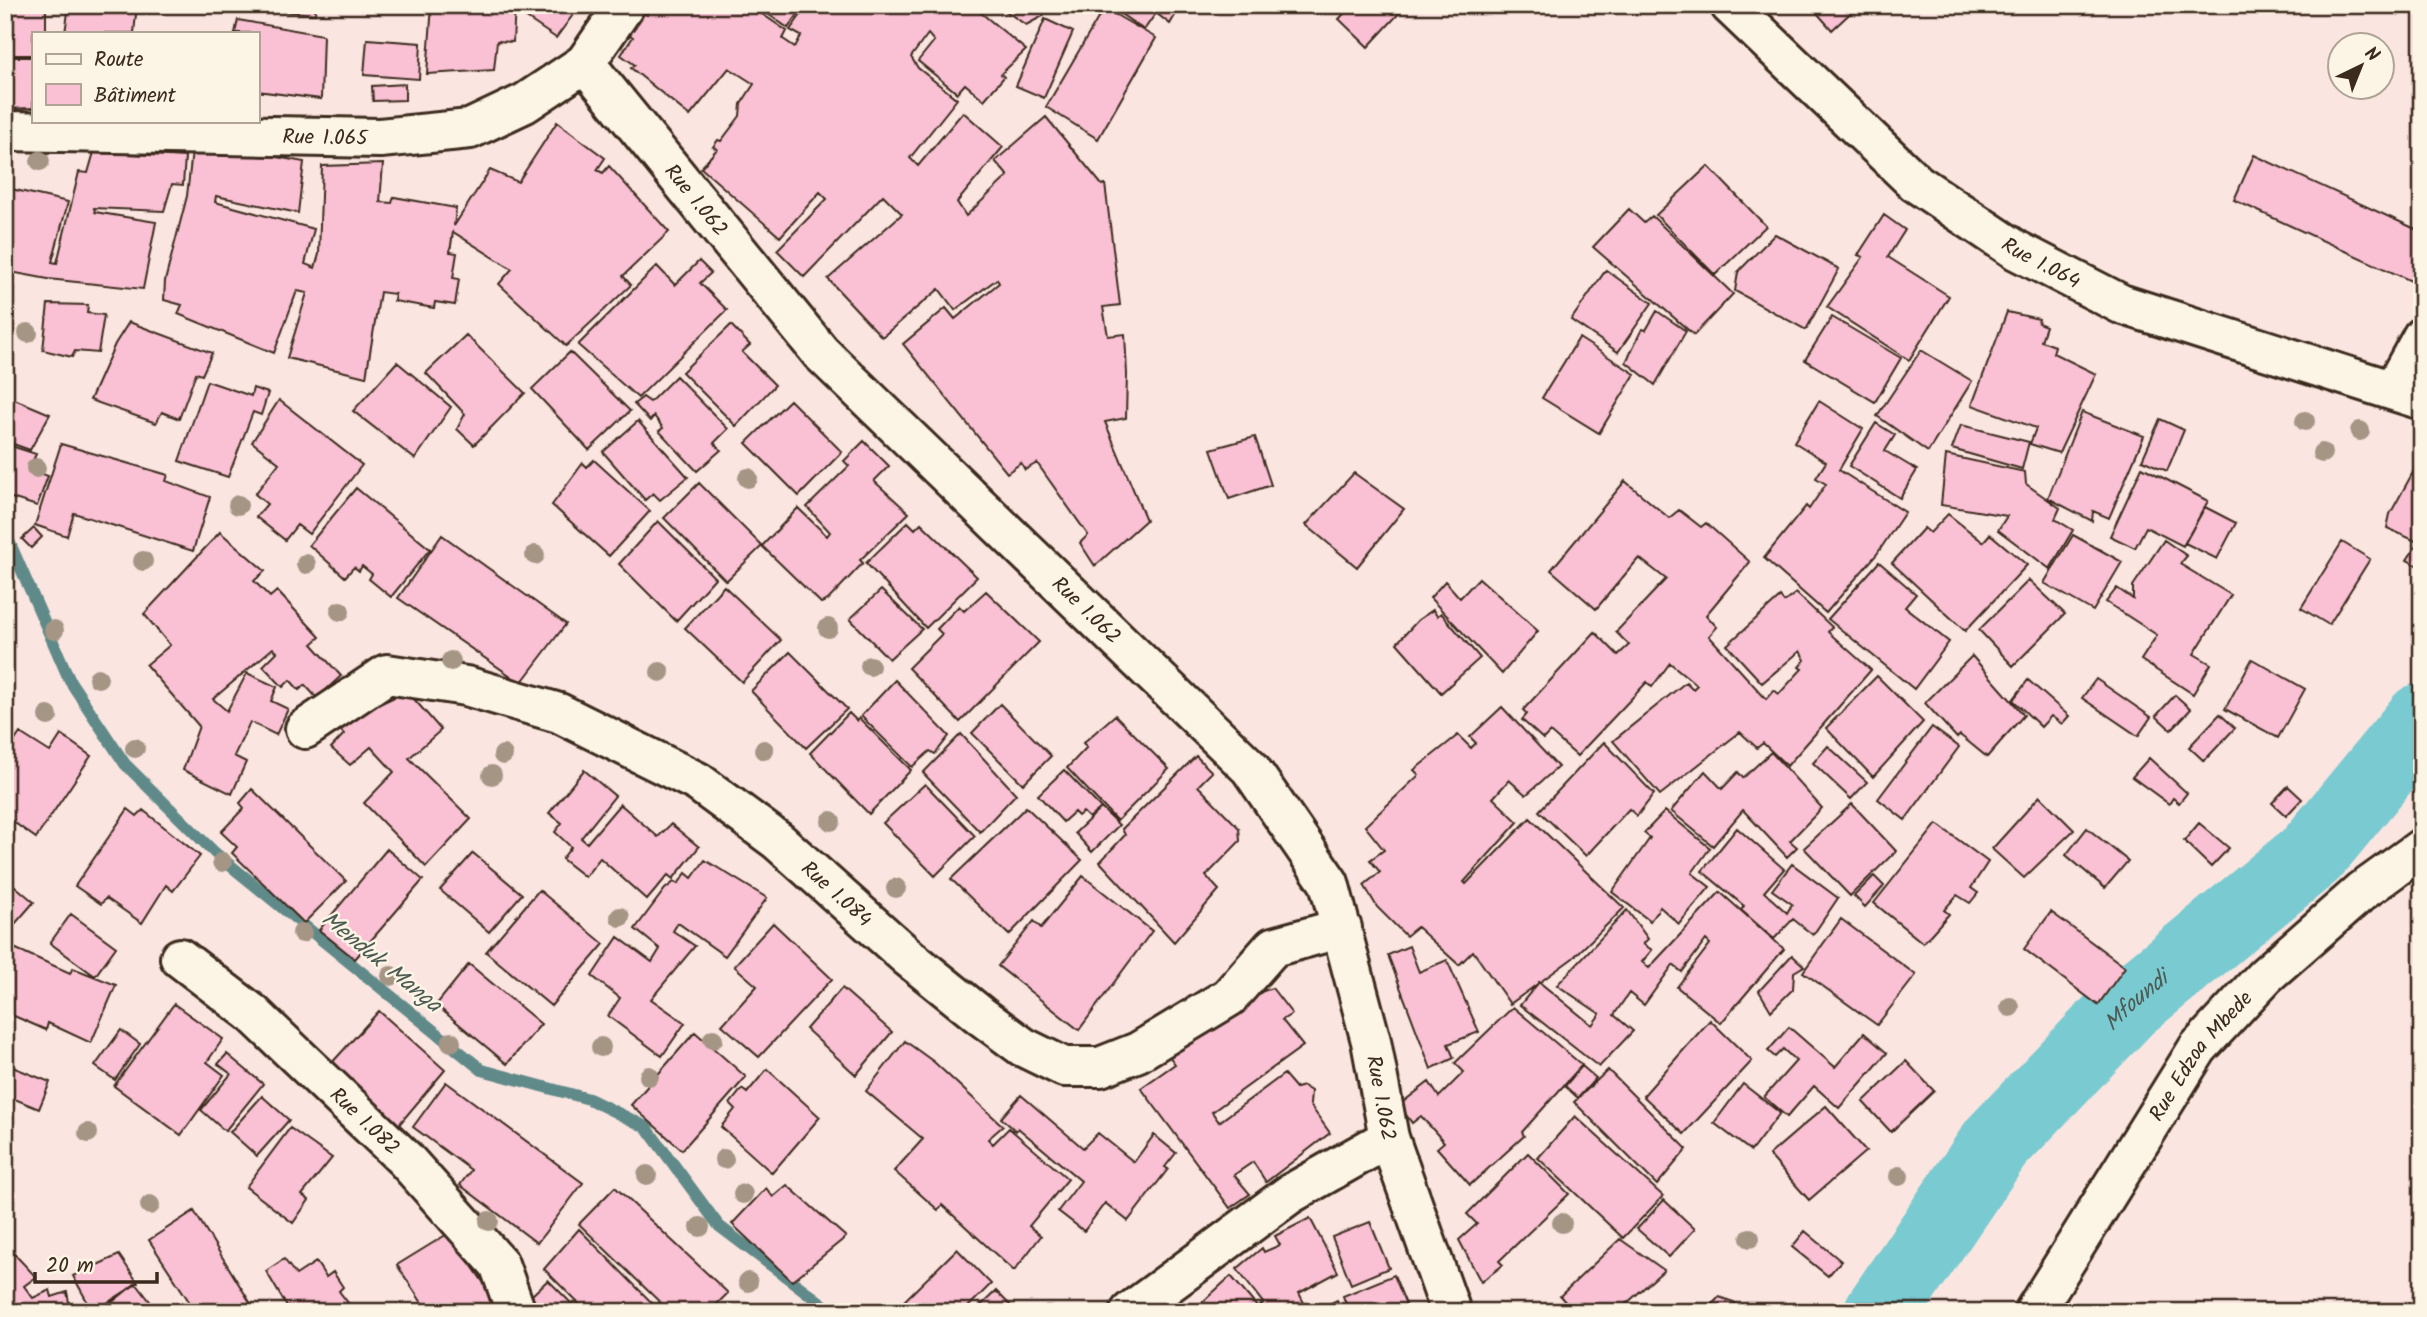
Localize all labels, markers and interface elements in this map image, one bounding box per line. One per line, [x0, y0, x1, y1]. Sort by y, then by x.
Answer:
legend [32, 32, 259, 122]
north arrow [2326, 32, 2396, 102]
text: N [2357, 40, 2386, 70]
text: Route [94, 44, 144, 77]
text: Bâtiment [94, 80, 177, 113]
street label: Rue 1.065 [282, 121, 370, 156]
street label: Rue 1.062 [655, 157, 735, 245]
street label: Rue 1.064 [1994, 229, 2086, 298]
street label: Rue 1.062 [1043, 569, 1128, 653]
street label: Rue 1.084 [793, 854, 879, 936]
water label: Menduk Manga [313, 903, 451, 1024]
water label: Mfoundi [2096, 960, 2181, 1041]
street label: Rue Edzoa Mbede [2141, 983, 2262, 1128]
street label: Rue 1.062 [1356, 1053, 1404, 1143]
street label: Rue 1.082 [321, 1080, 407, 1164]
scale bar [35, 1240, 158, 1284]
text: 20 m [46, 1250, 94, 1283]

